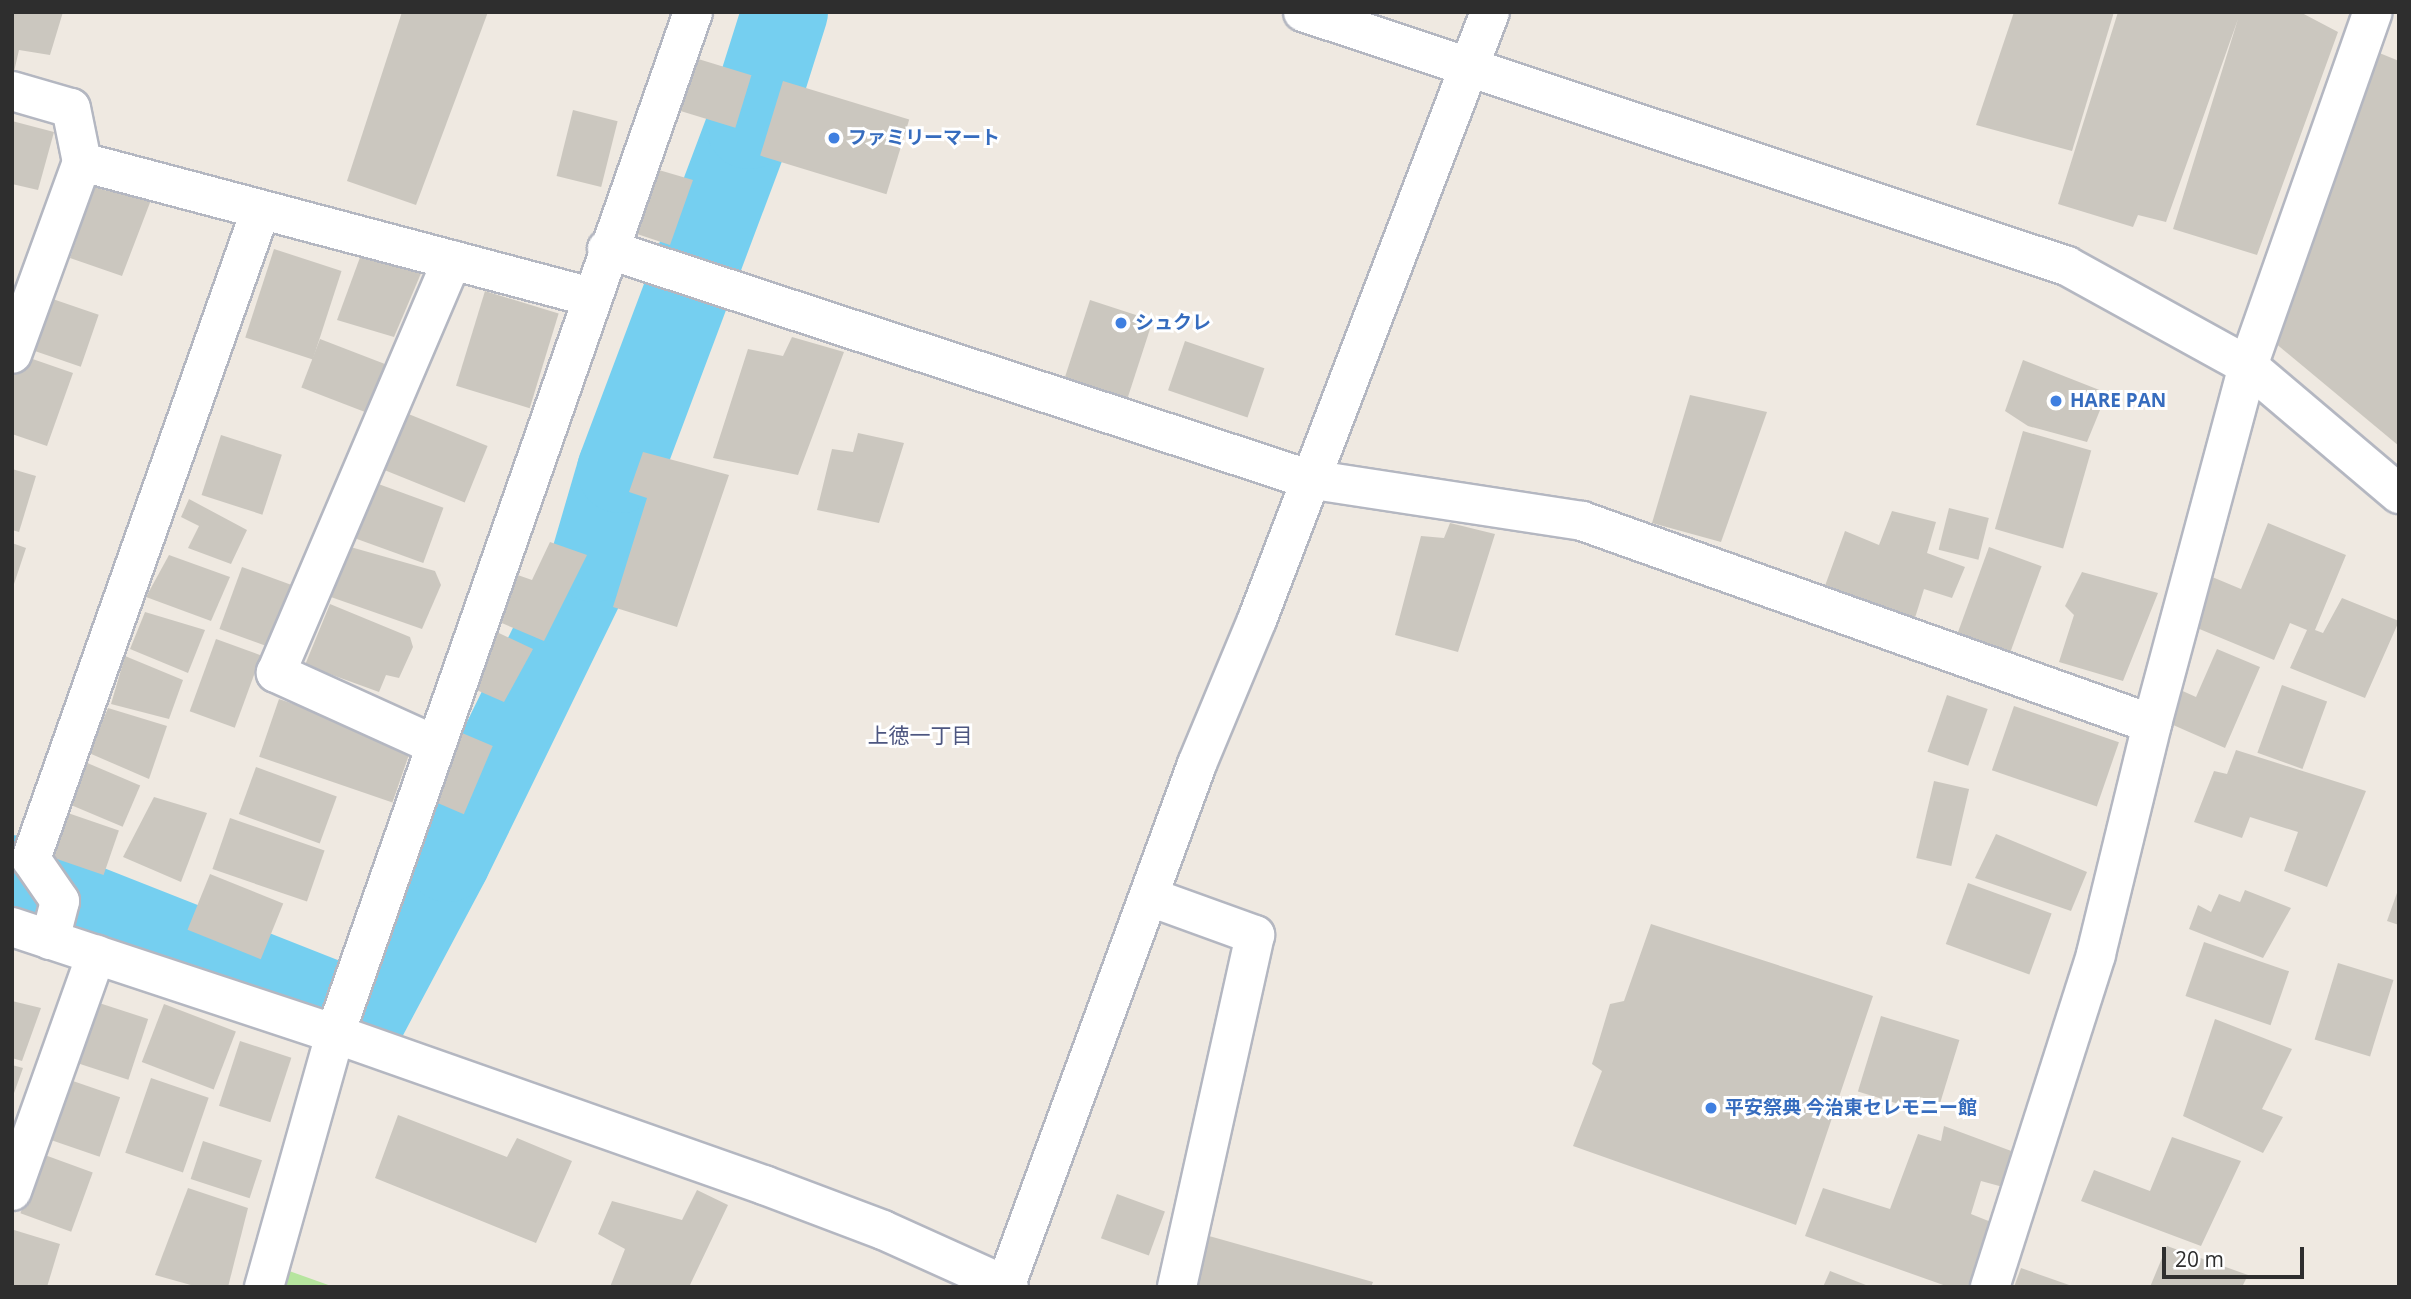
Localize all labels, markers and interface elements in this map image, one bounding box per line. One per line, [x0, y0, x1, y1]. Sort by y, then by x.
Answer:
place label: ファミリーマート [848, 127, 1000, 149]
marker: ファミリーマート [826, 130, 842, 146]
place label: シュクレ [1135, 312, 1211, 334]
marker: シュクレ [1113, 315, 1129, 331]
place label: HARE PAN [2070, 390, 2166, 412]
marker: HARE PAN [2048, 393, 2064, 409]
district label: 上徳一丁目 [868, 722, 972, 748]
place label: 平安祭典 今治東セレモニー館 [1725, 1097, 1977, 1119]
marker: 平安祭典 今治東セレモニー館 [1703, 1100, 1719, 1116]
scale bar [2166, 1232, 2308, 1276]
text: 20 m [2175, 1245, 2224, 1273]

